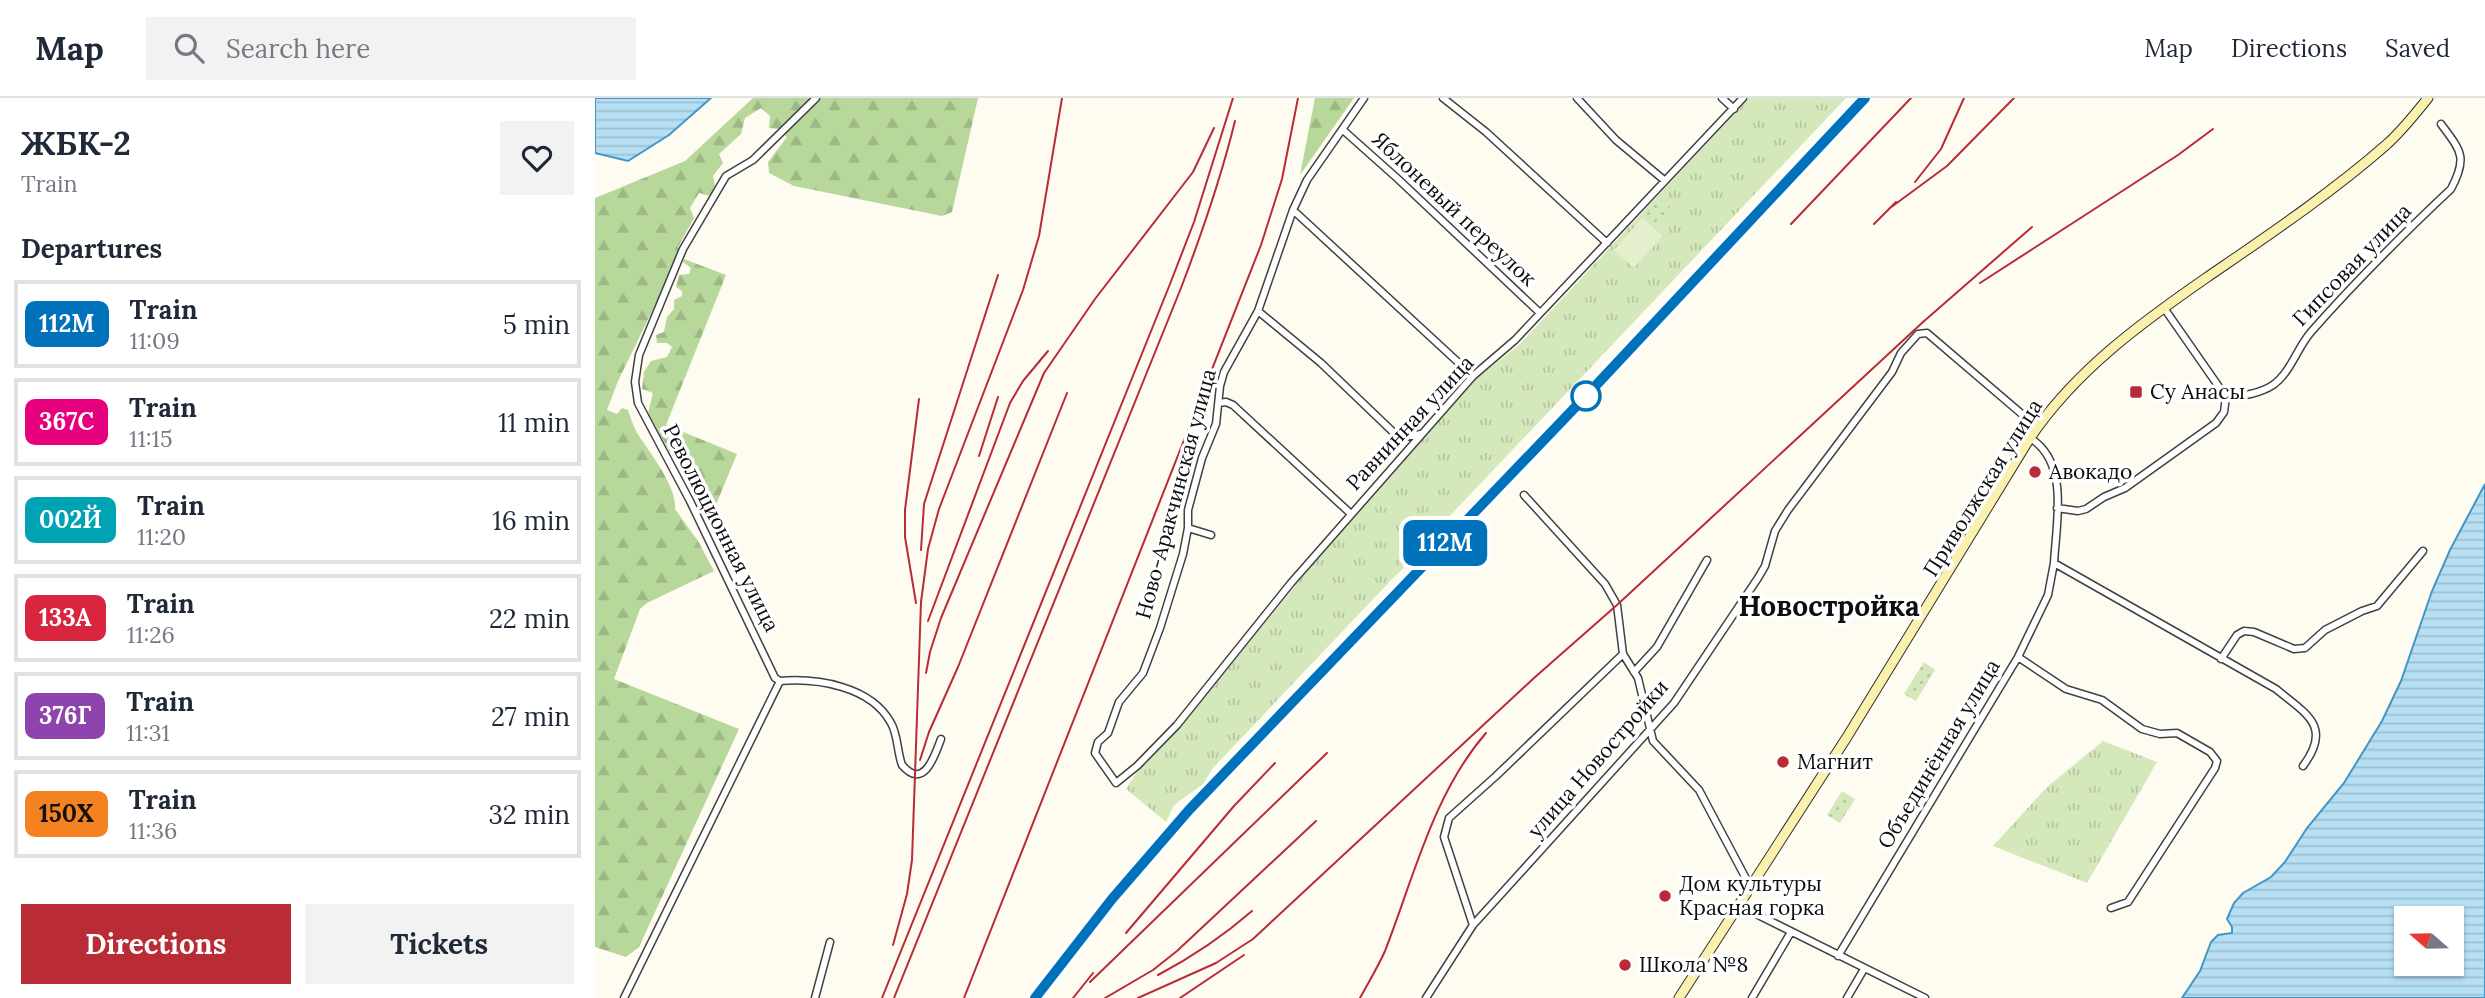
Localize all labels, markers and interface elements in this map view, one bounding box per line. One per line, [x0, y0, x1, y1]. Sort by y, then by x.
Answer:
search box [146, 17, 636, 80]
text: Map [35, 27, 104, 69]
icon: search [170, 29, 208, 67]
text: Search here [226, 32, 370, 65]
text: Map [2144, 33, 2193, 64]
text: Directions [2231, 33, 2347, 64]
text: Saved [2385, 33, 2450, 64]
button: heart [500, 121, 574, 195]
text: ЖБК-2 [21, 122, 131, 164]
street label: Яблоневый переулок [1366, 125, 1543, 292]
text: Train [21, 169, 77, 198]
street label: Гипсовая улица [2286, 198, 2417, 332]
text: Departures [21, 232, 162, 265]
text: Train [130, 293, 197, 326]
text: 112М [39, 308, 95, 339]
text: 5 min [503, 308, 570, 341]
text: 11:09 [130, 326, 180, 355]
street label: Равнинная улица [1340, 349, 1479, 496]
street label: Ново-Аракчинская улица [1129, 366, 1222, 622]
place label: Су Анасы [2150, 378, 2245, 405]
unlabelled marker [1571, 381, 1601, 411]
marker: Су Анасы [2128, 384, 2144, 400]
text: Train [129, 391, 197, 424]
street label: Приволжская улица [1917, 394, 2048, 581]
text: 367С [39, 406, 94, 437]
text: 11 min [498, 406, 570, 439]
street label: Революционная улица [657, 419, 786, 636]
text: 11:15 [129, 424, 172, 453]
place label: Авокадо [2048, 458, 2132, 485]
marker: Авокадо [2027, 464, 2043, 480]
text: Train [137, 489, 205, 522]
text: 002Й [39, 504, 102, 535]
text: 16 min [492, 504, 570, 537]
line badge: 112М [1396, 520, 1494, 566]
text: 11:20 [137, 522, 186, 551]
text: 112М [1417, 527, 1473, 558]
text: Train [127, 587, 195, 620]
district label: Новостройка [1738, 588, 1920, 624]
text: 133А [39, 602, 92, 633]
text: 22 min [489, 602, 570, 635]
text: 11:26 [127, 620, 175, 649]
street label: Объединённая улица [1871, 654, 2006, 853]
street label: улица Новостройки [1521, 674, 1674, 844]
text: Train [126, 685, 194, 718]
text: 376Г [39, 700, 91, 731]
text: 27 min [491, 700, 570, 733]
text: 11:31 [126, 718, 170, 747]
place label: Магнит [1797, 748, 1873, 775]
marker: Магнит [1775, 754, 1791, 770]
text: Train [129, 783, 197, 816]
text: 150Х [39, 798, 94, 829]
text: 32 min [488, 798, 570, 831]
text: 11:36 [129, 816, 177, 845]
place label: Дом культуры Красная горка [1679, 870, 1825, 921]
marker: Дом культуры Красная горка [1657, 888, 1673, 904]
button: Directions [21, 904, 291, 984]
button: Tickets [305, 904, 574, 984]
north arrow [2394, 906, 2464, 976]
map controls [2394, 906, 2464, 976]
place label: Школа №8 [1639, 951, 1748, 978]
marker: Школа №8 [1617, 957, 1633, 973]

